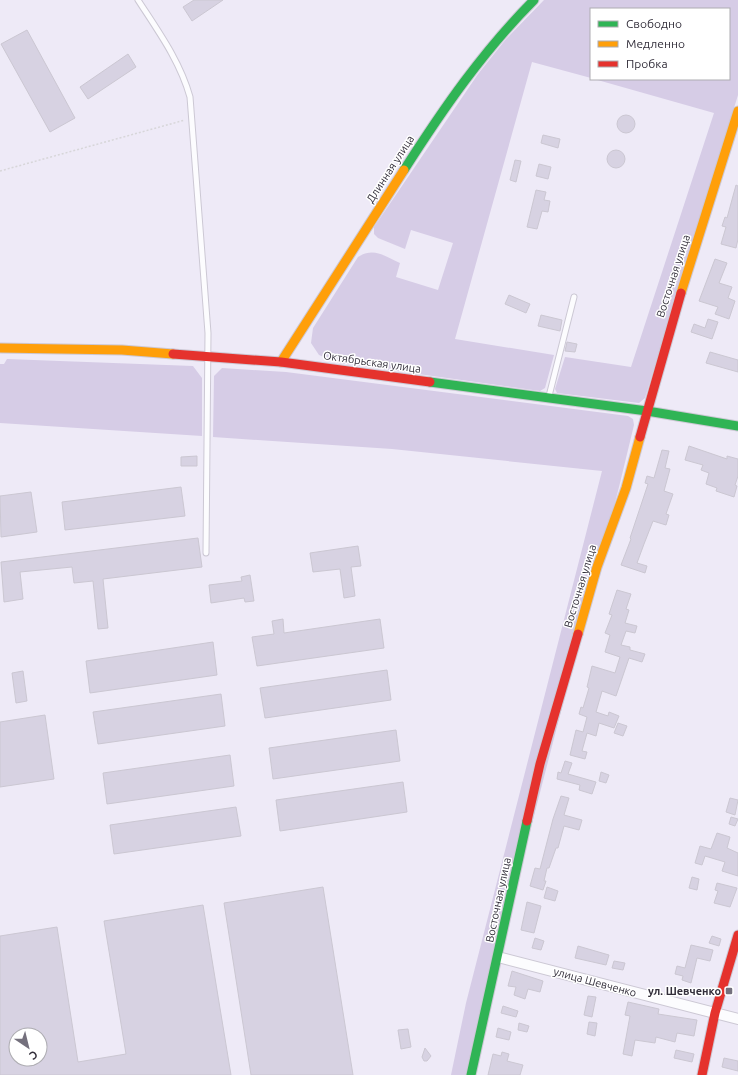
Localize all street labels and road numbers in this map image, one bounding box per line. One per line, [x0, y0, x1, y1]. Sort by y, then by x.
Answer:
street label: Длинная улица [364, 133, 416, 205]
street label: Восточная улица [654, 233, 692, 319]
street label: Октябрьская улица [322, 349, 422, 375]
street label: Восточная улица [562, 543, 598, 629]
street label: Восточная улица [483, 857, 513, 943]
street label: улица Шевченко [552, 965, 638, 999]

